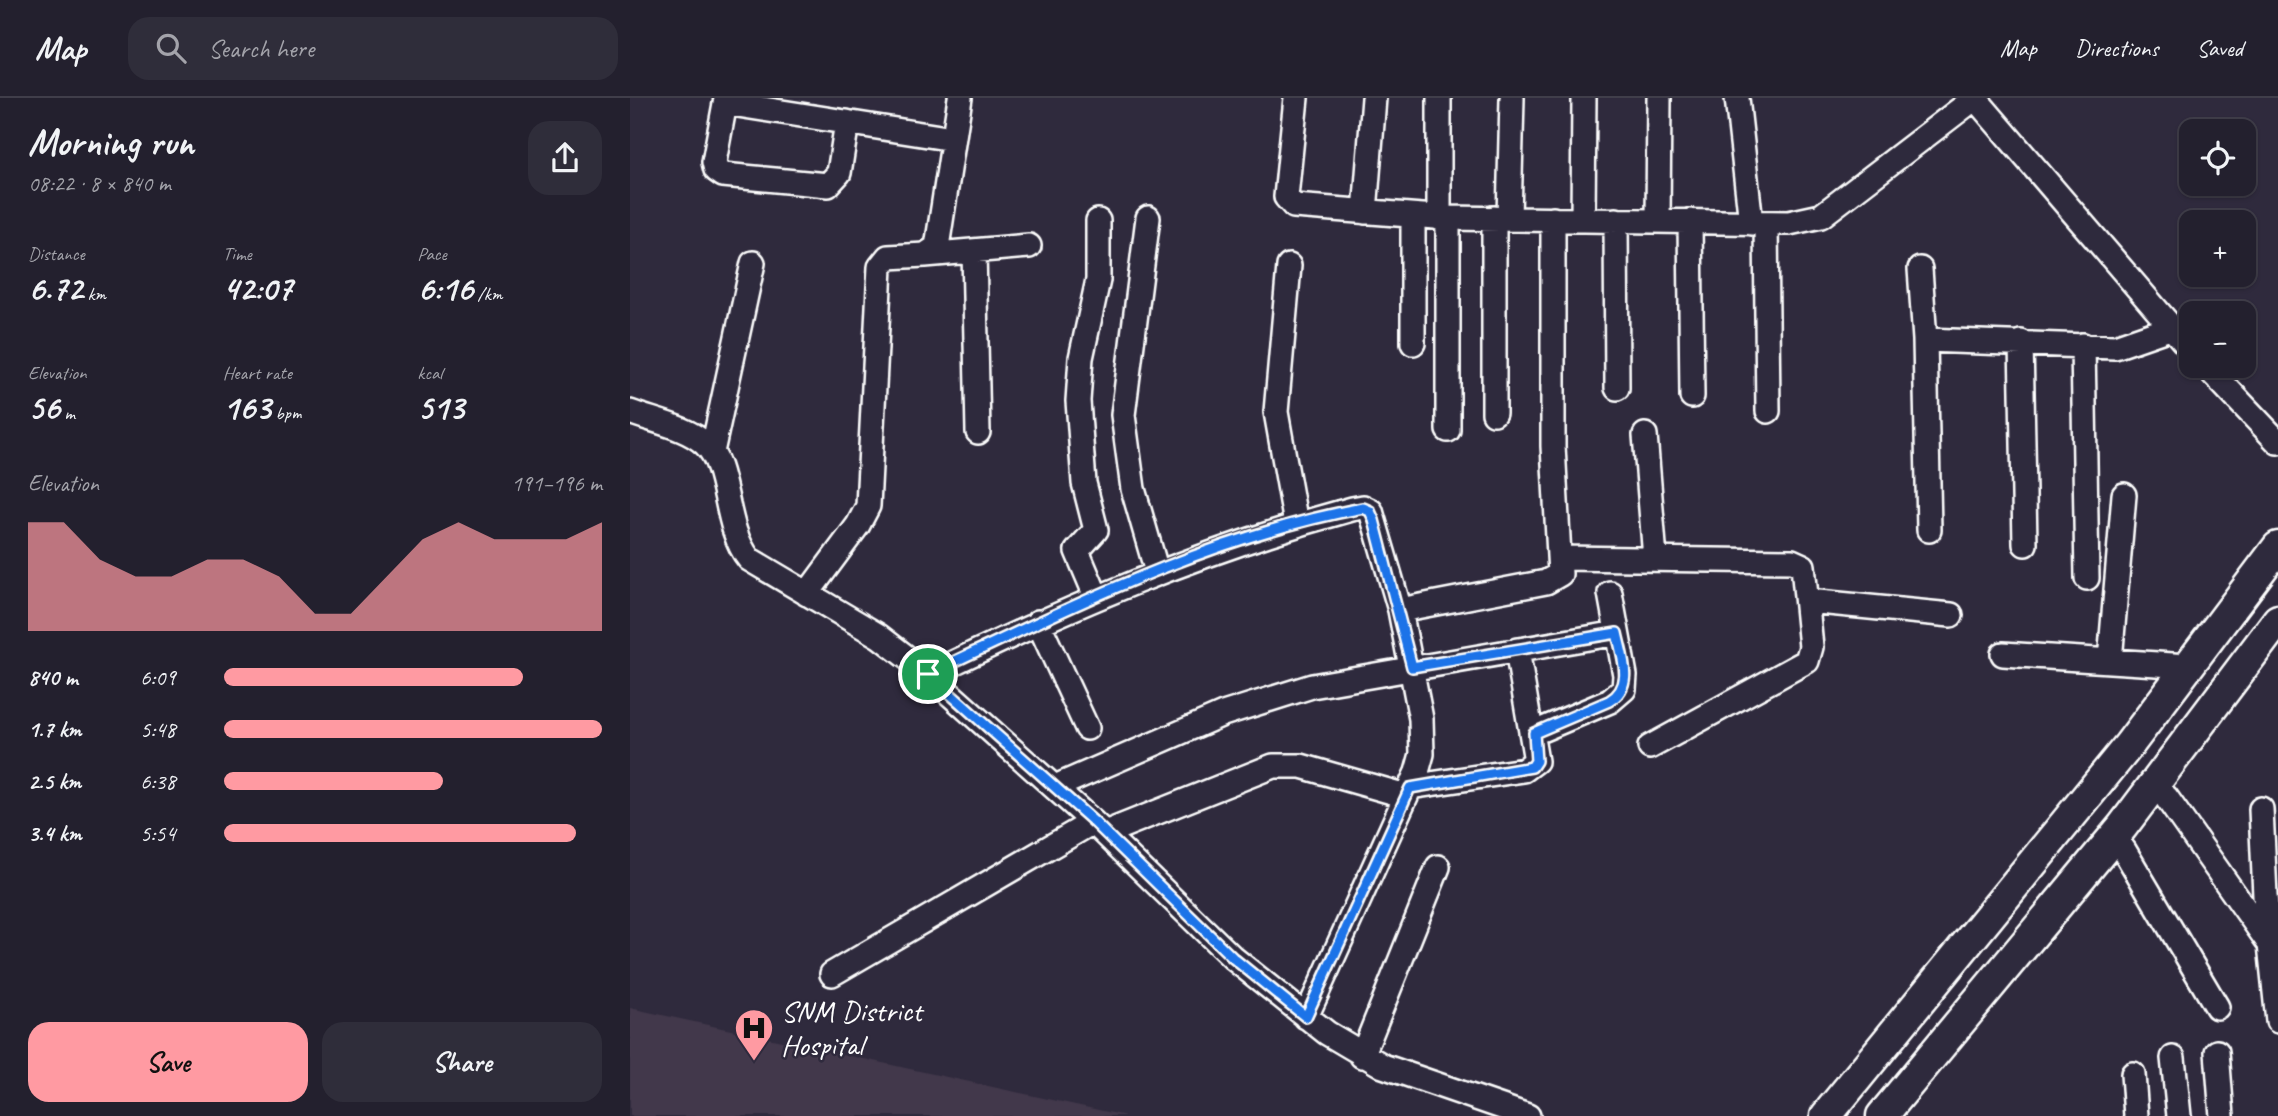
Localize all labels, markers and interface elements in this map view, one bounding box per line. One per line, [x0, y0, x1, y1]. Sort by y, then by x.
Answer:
search box [128, 17, 618, 80]
text: Map [35, 27, 86, 69]
icon: search [152, 29, 190, 67]
text: Search here [208, 32, 314, 65]
text: Map [2000, 33, 2037, 63]
text: Directions [2075, 33, 2158, 63]
text: Saved [2196, 33, 2243, 63]
text: Morning run [28, 119, 194, 166]
map controls [2179, 119, 2256, 378]
button: locate [2179, 119, 2256, 196]
button: share [528, 121, 602, 195]
text: 08:22 · 8 × 840 m [28, 169, 171, 198]
button: + [2179, 210, 2256, 287]
text: Distance [28, 242, 85, 266]
text: Time [223, 242, 252, 266]
text: Pace [417, 242, 447, 266]
text: 6.72 [28, 266, 83, 311]
text: 42:07 [223, 266, 292, 311]
text: 6:16 [417, 266, 473, 311]
text: km [83, 282, 106, 306]
text: /km [473, 282, 502, 306]
button: − [2179, 301, 2256, 378]
text: Elevation [28, 361, 86, 385]
text: Heart rate [223, 361, 292, 385]
text: kcal [417, 361, 442, 385]
text: 56 [28, 385, 60, 430]
text: 163 [223, 385, 271, 430]
text: 513 [417, 385, 464, 430]
text: m [60, 401, 75, 425]
text: bpm [271, 401, 301, 425]
text: Elevation [28, 469, 99, 498]
text: 191–196 m [511, 469, 602, 498]
pin [898, 644, 958, 704]
icon: arrive [909, 655, 947, 693]
text: 840 m [28, 663, 78, 692]
text: 6:09 [140, 663, 176, 692]
text: 1.7 km [28, 715, 81, 744]
text: 5:48 [140, 715, 176, 744]
text: 2.5 km [28, 767, 81, 796]
text: 6:38 [140, 767, 176, 796]
text: 3.4 km [28, 819, 82, 848]
text: 5:54 [140, 819, 176, 848]
place label: SNM District Hospital [781, 992, 925, 1064]
hospital icon: SNM District Hospital [733, 1007, 775, 1062]
button: Save [28, 1022, 308, 1102]
button: Share [322, 1022, 602, 1102]

